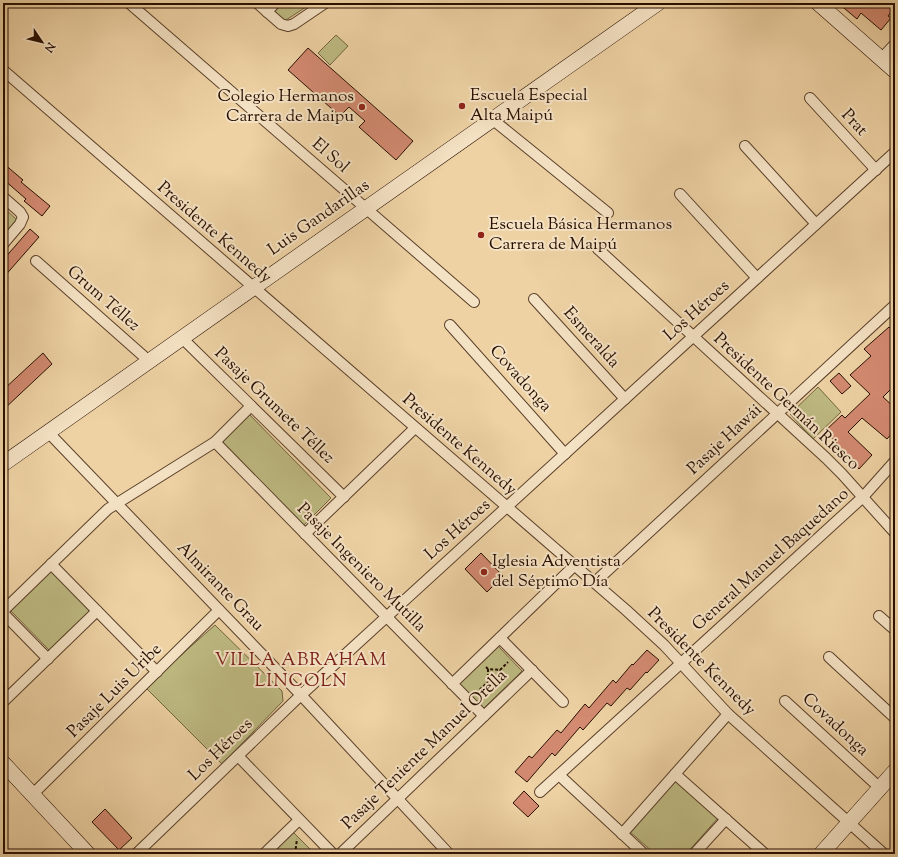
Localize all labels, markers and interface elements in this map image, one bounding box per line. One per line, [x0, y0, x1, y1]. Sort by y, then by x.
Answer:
north arrow [22, 22, 62, 62]
text: N [40, 38, 59, 56]
place label: Escuela Especial Alta Maipú [470, 84, 588, 128]
place label: Colegio Hermanos Carrera de Maipu [218, 85, 354, 129]
marker: Escuela Especial Alta Maipú [457, 101, 467, 111]
marker: Colegio Hermanos Carrera de Maipu [357, 102, 367, 112]
street label: Prat [835, 104, 873, 142]
street label: El Sol [306, 133, 354, 179]
street label: Luis Gandarillas [263, 174, 375, 262]
street label: Presidente Kennedy [151, 176, 277, 290]
place label: Escuela Básica Hermanos Carrera de Maipú [489, 213, 672, 257]
marker: Escuela Básica Hermanos Carrera de Maipú [476, 230, 486, 240]
street label: Grum Téllez [61, 261, 145, 337]
street label: Los Héroes [659, 275, 736, 347]
street label: Esmeralda [557, 302, 625, 374]
street label: Presidente Germán Riesco [708, 328, 864, 476]
street label: Covadonga [483, 340, 557, 418]
street label: Pasaje Grumete Téllez [209, 342, 339, 470]
street label: Presidente Kennedy [396, 388, 522, 502]
street label: Pasaje Hawái [682, 399, 768, 481]
street label: General Manuel Baquedano [687, 483, 855, 637]
street label: Los Héroes [420, 494, 497, 566]
street label: Pasaje Ingeniero Mutilla [291, 498, 431, 638]
street label: Almirante Grau [171, 537, 269, 637]
place label: Iglesia Adventista del Séptimo Día [492, 550, 621, 594]
marker: Iglesia Adventista del Séptimo Día [479, 567, 489, 577]
street label: Presidente Kennedy [641, 602, 761, 722]
street label: Pasaje Luis Uribe [62, 638, 168, 744]
district label: VILLA ABRAHAM LINCOLN [215, 648, 387, 695]
street label: Pasaje Teniente Manuel Orella [337, 664, 513, 836]
street label: Covadonga [796, 688, 874, 762]
street label: Los Héroes [183, 713, 259, 787]

